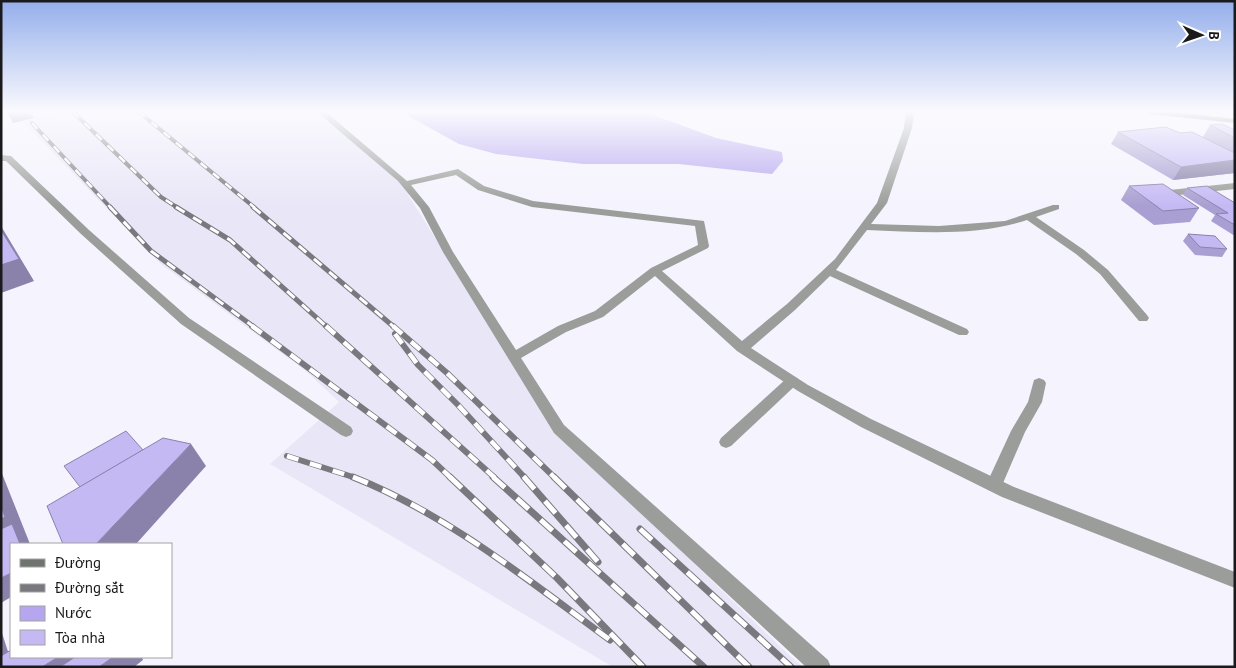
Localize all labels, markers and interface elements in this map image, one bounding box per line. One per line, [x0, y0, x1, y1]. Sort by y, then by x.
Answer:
north arrow [1176, 10, 1226, 60]
text: B [1205, 31, 1223, 40]
legend [10, 543, 172, 658]
text: Đường [54, 553, 101, 572]
text: Đường sắt [54, 578, 124, 597]
text: Nước [55, 603, 92, 622]
text: Tòa nhà [55, 628, 105, 647]

